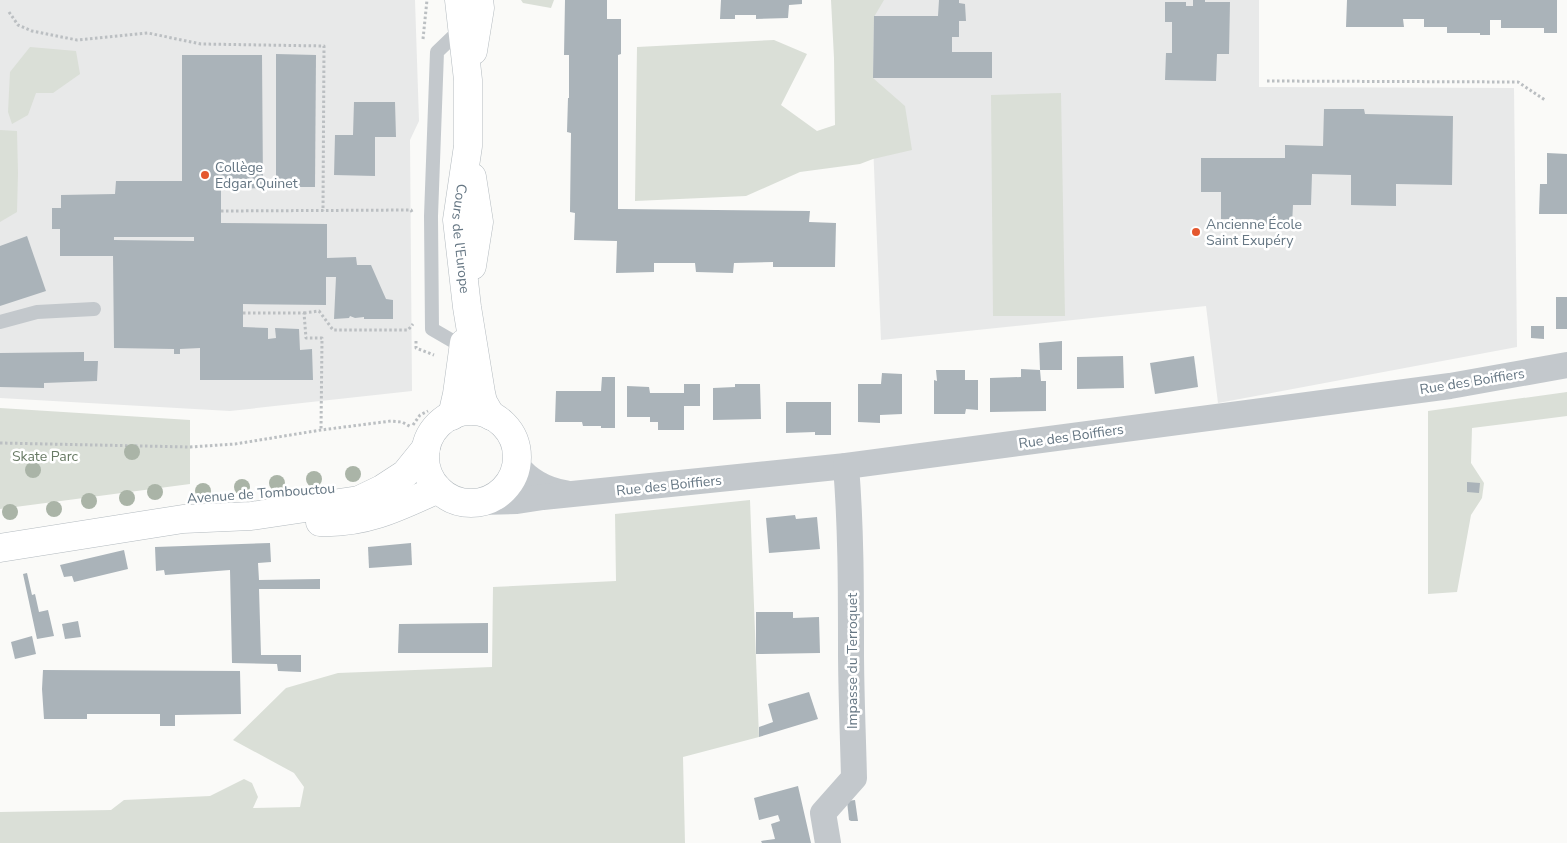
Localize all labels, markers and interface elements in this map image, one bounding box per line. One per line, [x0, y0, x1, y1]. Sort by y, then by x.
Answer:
place label: Collège Edgar Quinet [215, 158, 298, 193]
marker: Collège Edgar Quinet [199, 169, 211, 181]
street label: Cours de l'Europe [447, 182, 474, 294]
place label: Ancienne École Saint Exupéry [1206, 215, 1302, 250]
marker: Ancienne École Saint Exupéry [1190, 226, 1202, 238]
street label: Rue des Boiffiers [1418, 364, 1526, 399]
street label: Rue des Boiffiers [1017, 420, 1125, 453]
park label: Skate Parc [12, 447, 79, 466]
street label: Rue des Boiffiers [615, 470, 723, 500]
street label: Avenue de Tombouctou [186, 479, 336, 508]
street label: Impasse du Terroquet [843, 593, 862, 729]

